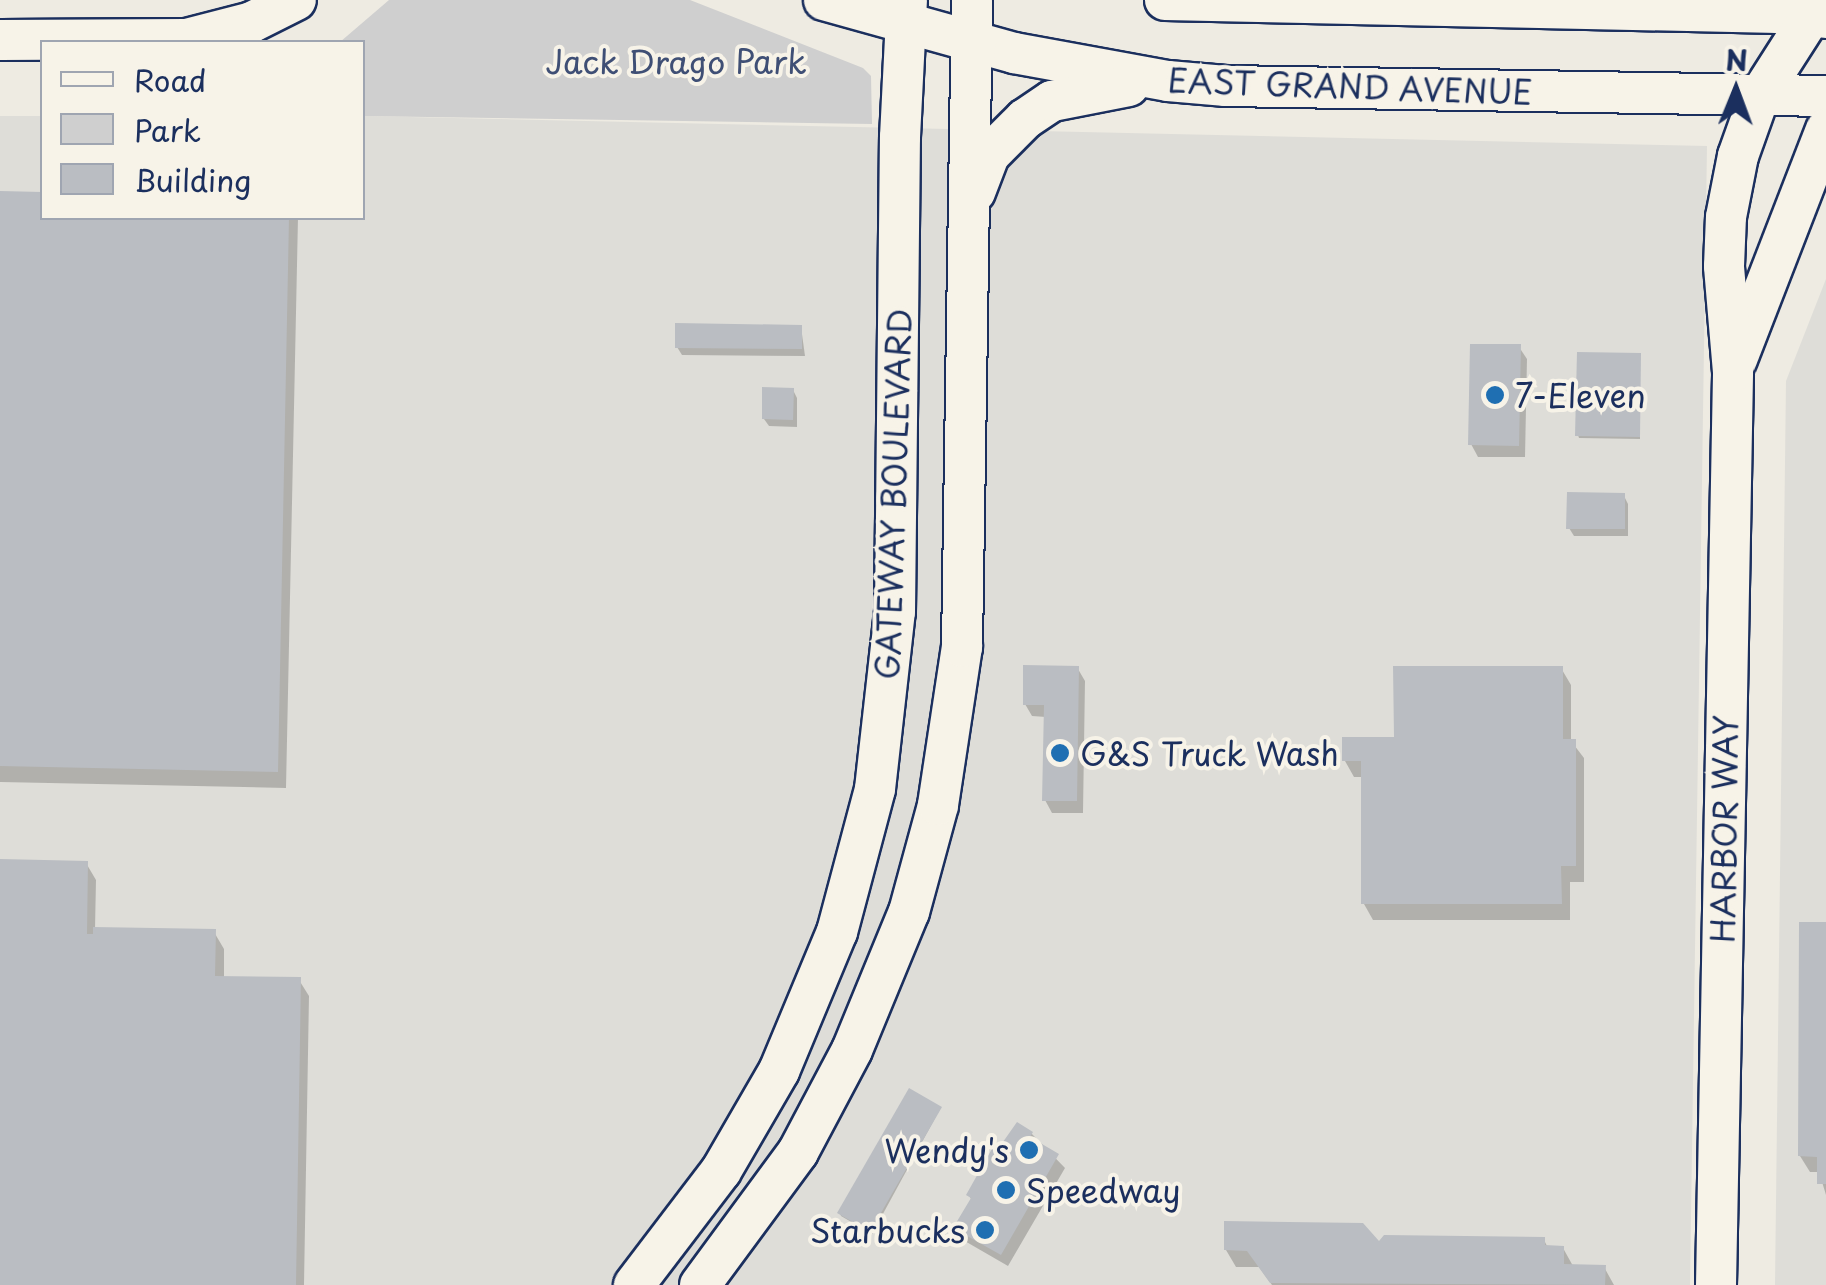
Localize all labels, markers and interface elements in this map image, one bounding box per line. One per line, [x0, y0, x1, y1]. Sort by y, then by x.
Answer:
text: N [1725, 38, 1748, 81]
legend [40, 40, 365, 220]
north arrow [1686, 40, 1786, 140]
park label: Jack Drago Park [545, 42, 807, 80]
text: Road [134, 57, 207, 102]
street label: EAST GRAND AVENUE [1168, 60, 1532, 112]
text: Park [134, 107, 201, 152]
text: Building [134, 157, 251, 202]
street label: GATEWAY BOULEVARD [867, 308, 919, 680]
place label: 7-Eleven [1515, 376, 1646, 414]
marker: 7-Eleven [1484, 384, 1506, 406]
street label: HARBOR WAY [1703, 715, 1745, 943]
place label: G&S Truck Wash [1080, 734, 1342, 772]
marker: G&S Truck Wash [1049, 742, 1071, 764]
place label: Wendy's [884, 1131, 1009, 1169]
marker: Wendy's [1018, 1139, 1040, 1161]
place label: Speedway [1026, 1171, 1180, 1209]
marker: Speedway [995, 1179, 1017, 1201]
place label: Starbucks [810, 1211, 965, 1249]
marker: Starbucks [974, 1219, 996, 1241]

